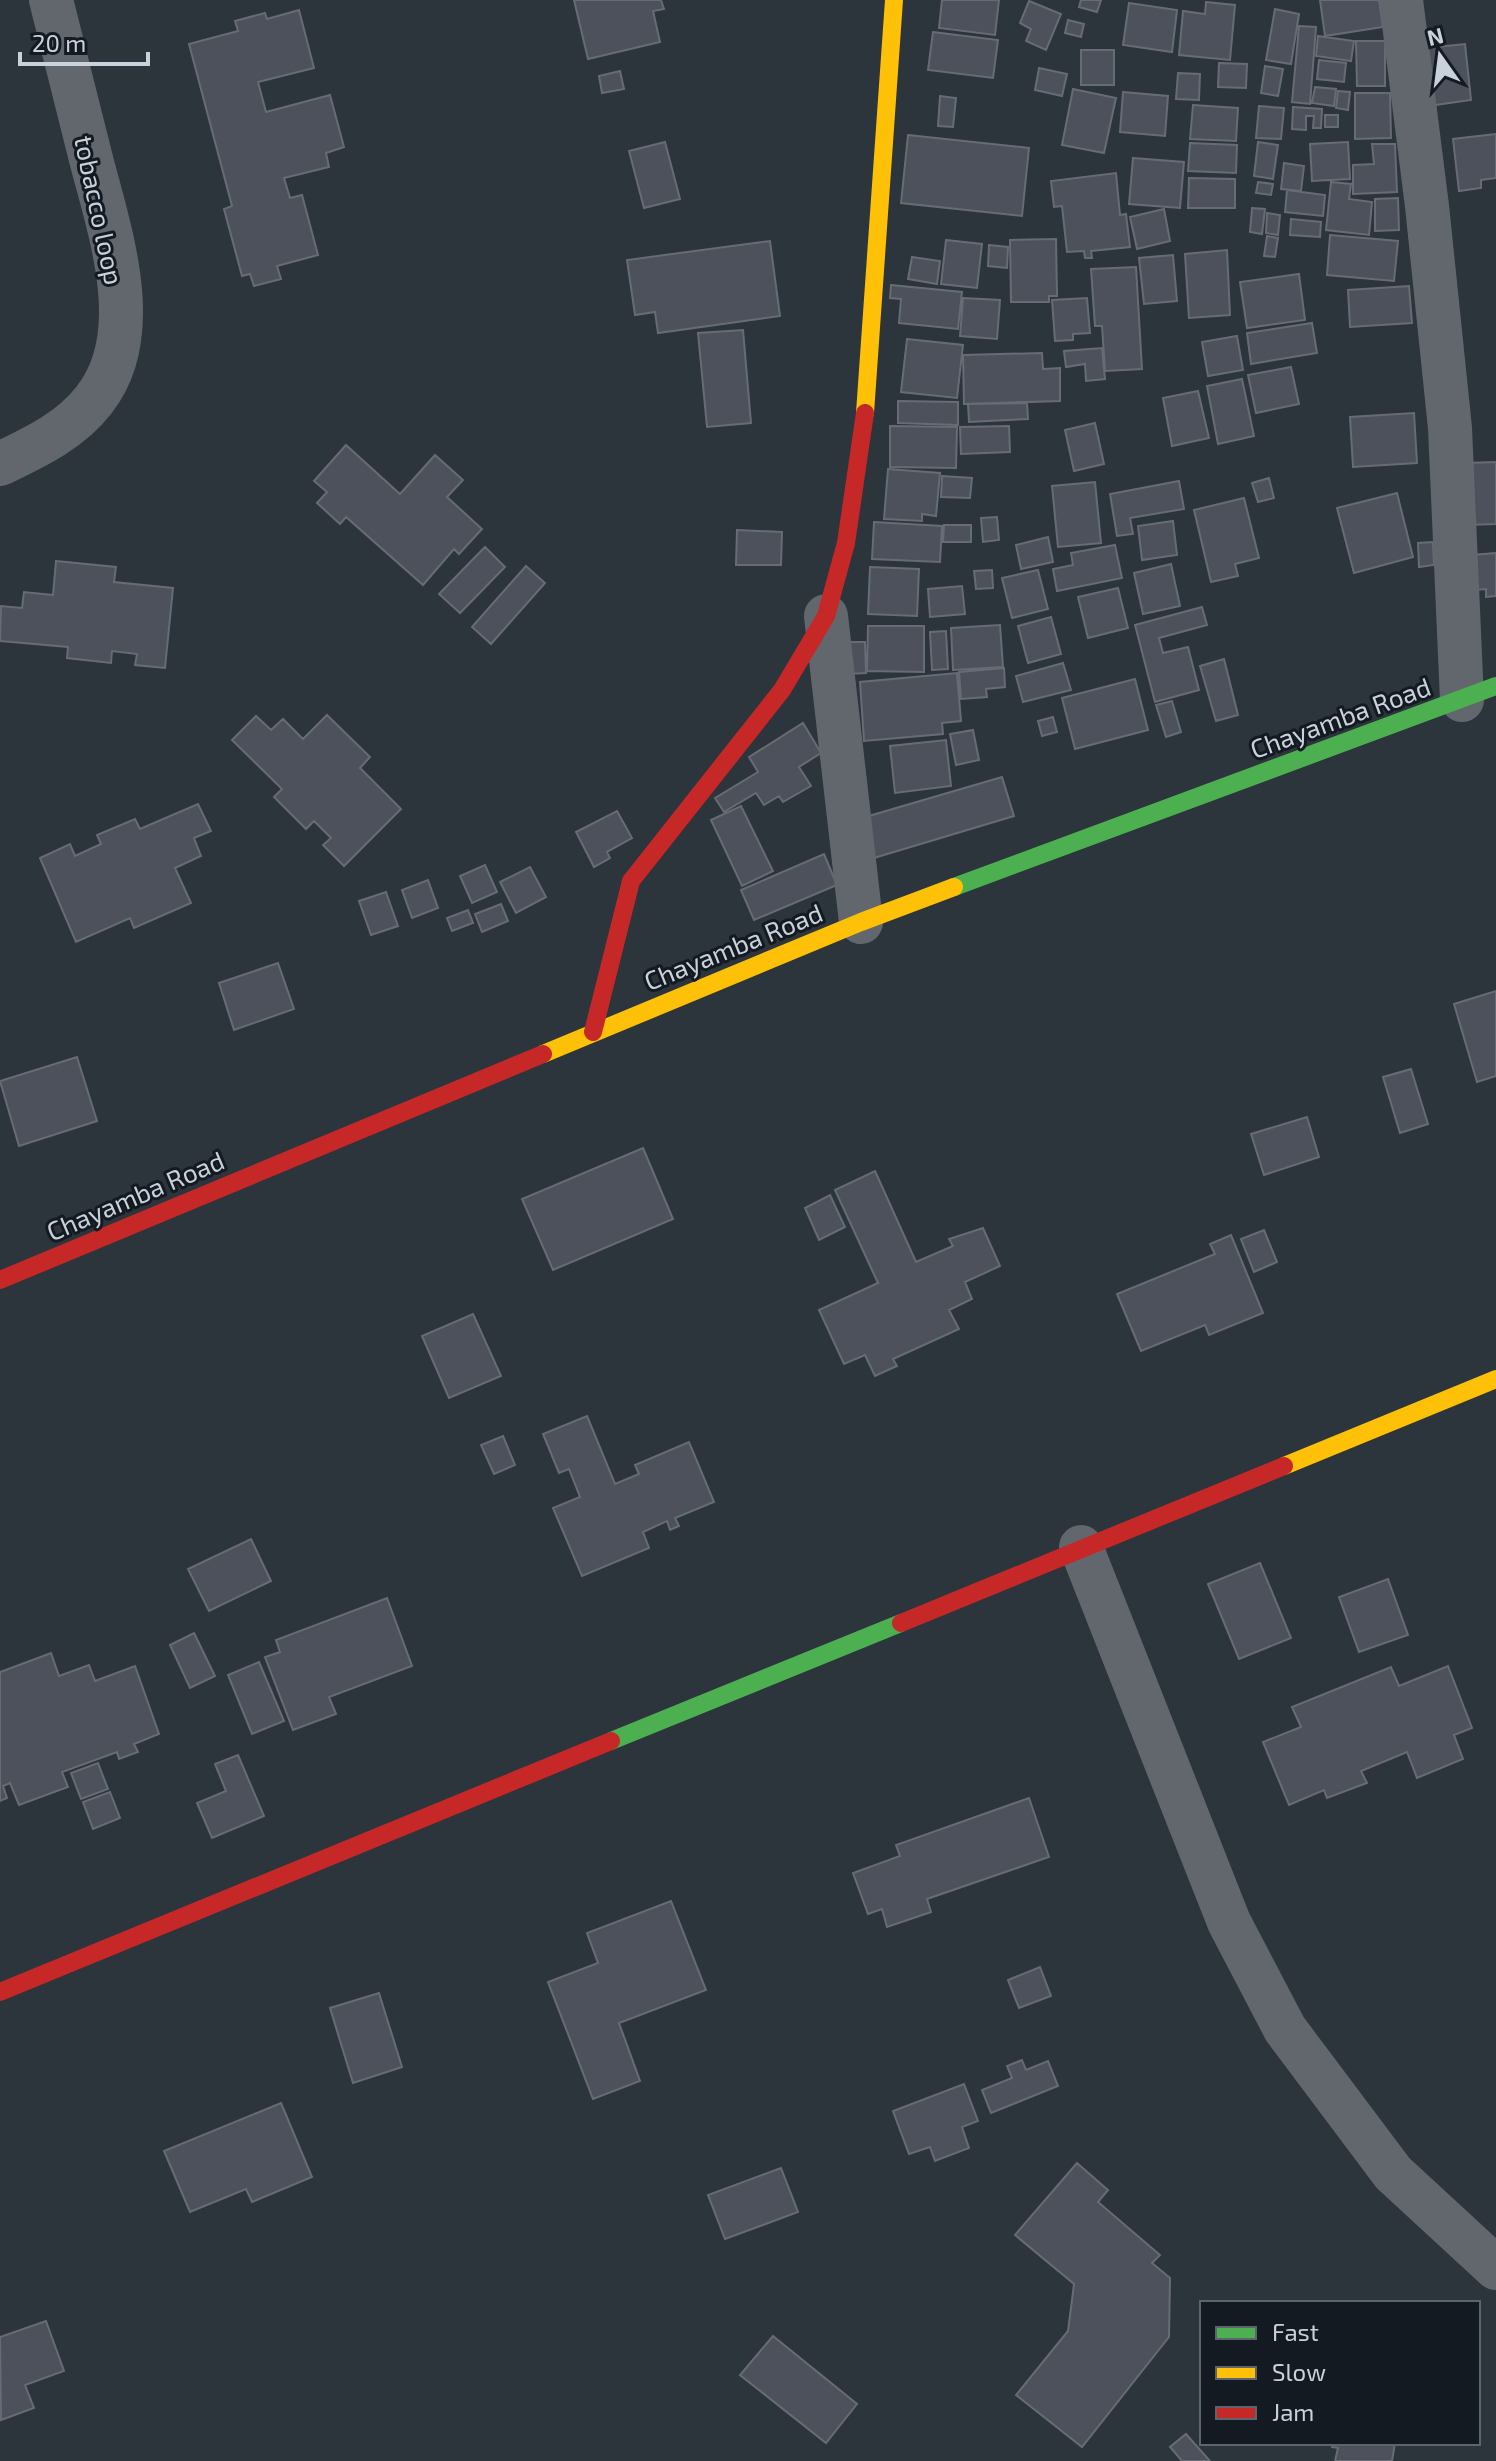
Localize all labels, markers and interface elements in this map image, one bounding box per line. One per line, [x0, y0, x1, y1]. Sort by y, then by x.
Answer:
scale bar [20, 16, 148, 66]
north arrow [1400, 16, 1480, 96]
text: N [1424, 21, 1446, 50]
text: 20 m [32, 28, 86, 57]
street label: tobacco loop [69, 133, 131, 287]
street label: Chayamba Road [1246, 670, 1434, 764]
street label: Chayamba Road [639, 896, 827, 996]
street label: Chayamba Road [42, 1144, 228, 1246]
legend [1200, 2301, 1480, 2445]
text: Fast [1272, 2317, 1319, 2346]
text: Slow [1272, 2357, 1326, 2386]
text: Jam [1272, 2397, 1314, 2426]

